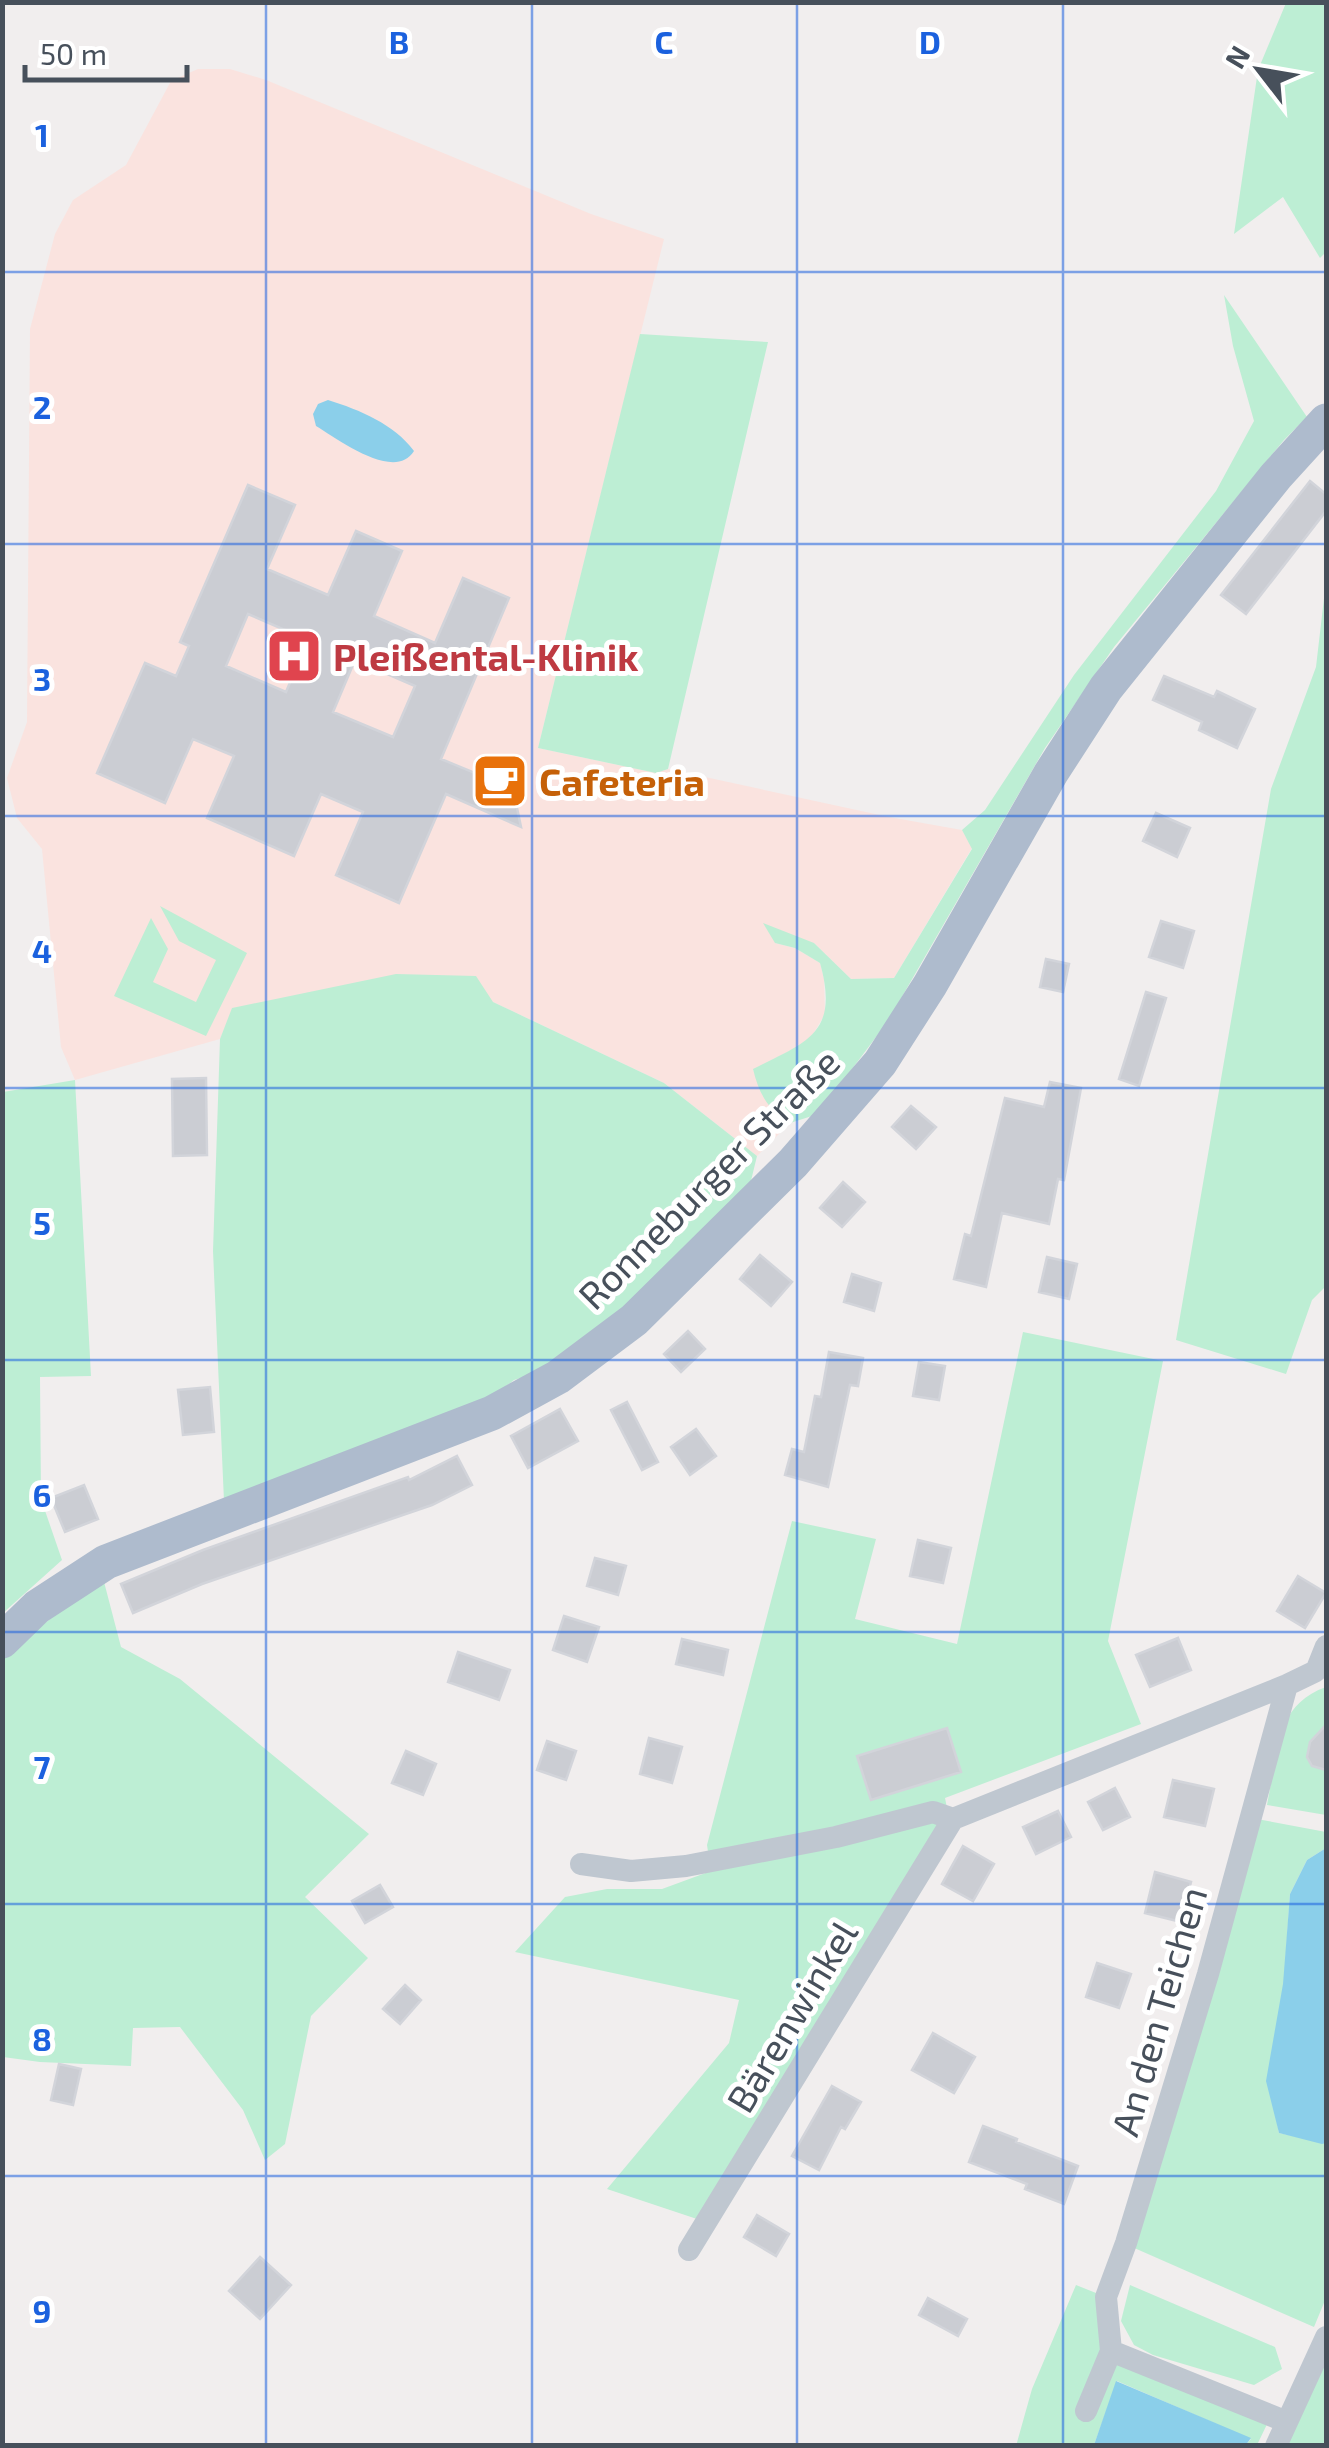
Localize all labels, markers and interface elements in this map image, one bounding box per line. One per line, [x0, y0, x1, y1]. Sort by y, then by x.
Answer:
scale bar [25, 20, 188, 82]
north arrow [1209, 20, 1309, 120]
text: B [389, 22, 409, 60]
text: C [655, 22, 673, 60]
text: D [919, 22, 941, 60]
text: 50 m [40, 35, 107, 71]
text: N [1217, 39, 1256, 74]
text: 1 [35, 115, 49, 153]
text: 2 [33, 387, 51, 425]
hospital icon: Pleißental-Klinik [264, 626, 324, 686]
place label: Pleißental-Klinik [333, 633, 639, 679]
text: 3 [33, 659, 51, 697]
cafe icon: Cafeteria [470, 751, 530, 811]
place label: Cafeteria [539, 758, 705, 804]
text: 4 [32, 931, 52, 969]
street label: Ronneburger Straße [568, 1038, 848, 1318]
text: 5 [33, 1203, 51, 1241]
text: 6 [33, 1475, 51, 1513]
text: 7 [34, 1747, 51, 1785]
street label: An den Teichen [1100, 1881, 1216, 2141]
street label: Bärenwinkel [716, 1912, 866, 2120]
text: 8 [32, 2019, 52, 2057]
text: 9 [33, 2291, 51, 2329]

